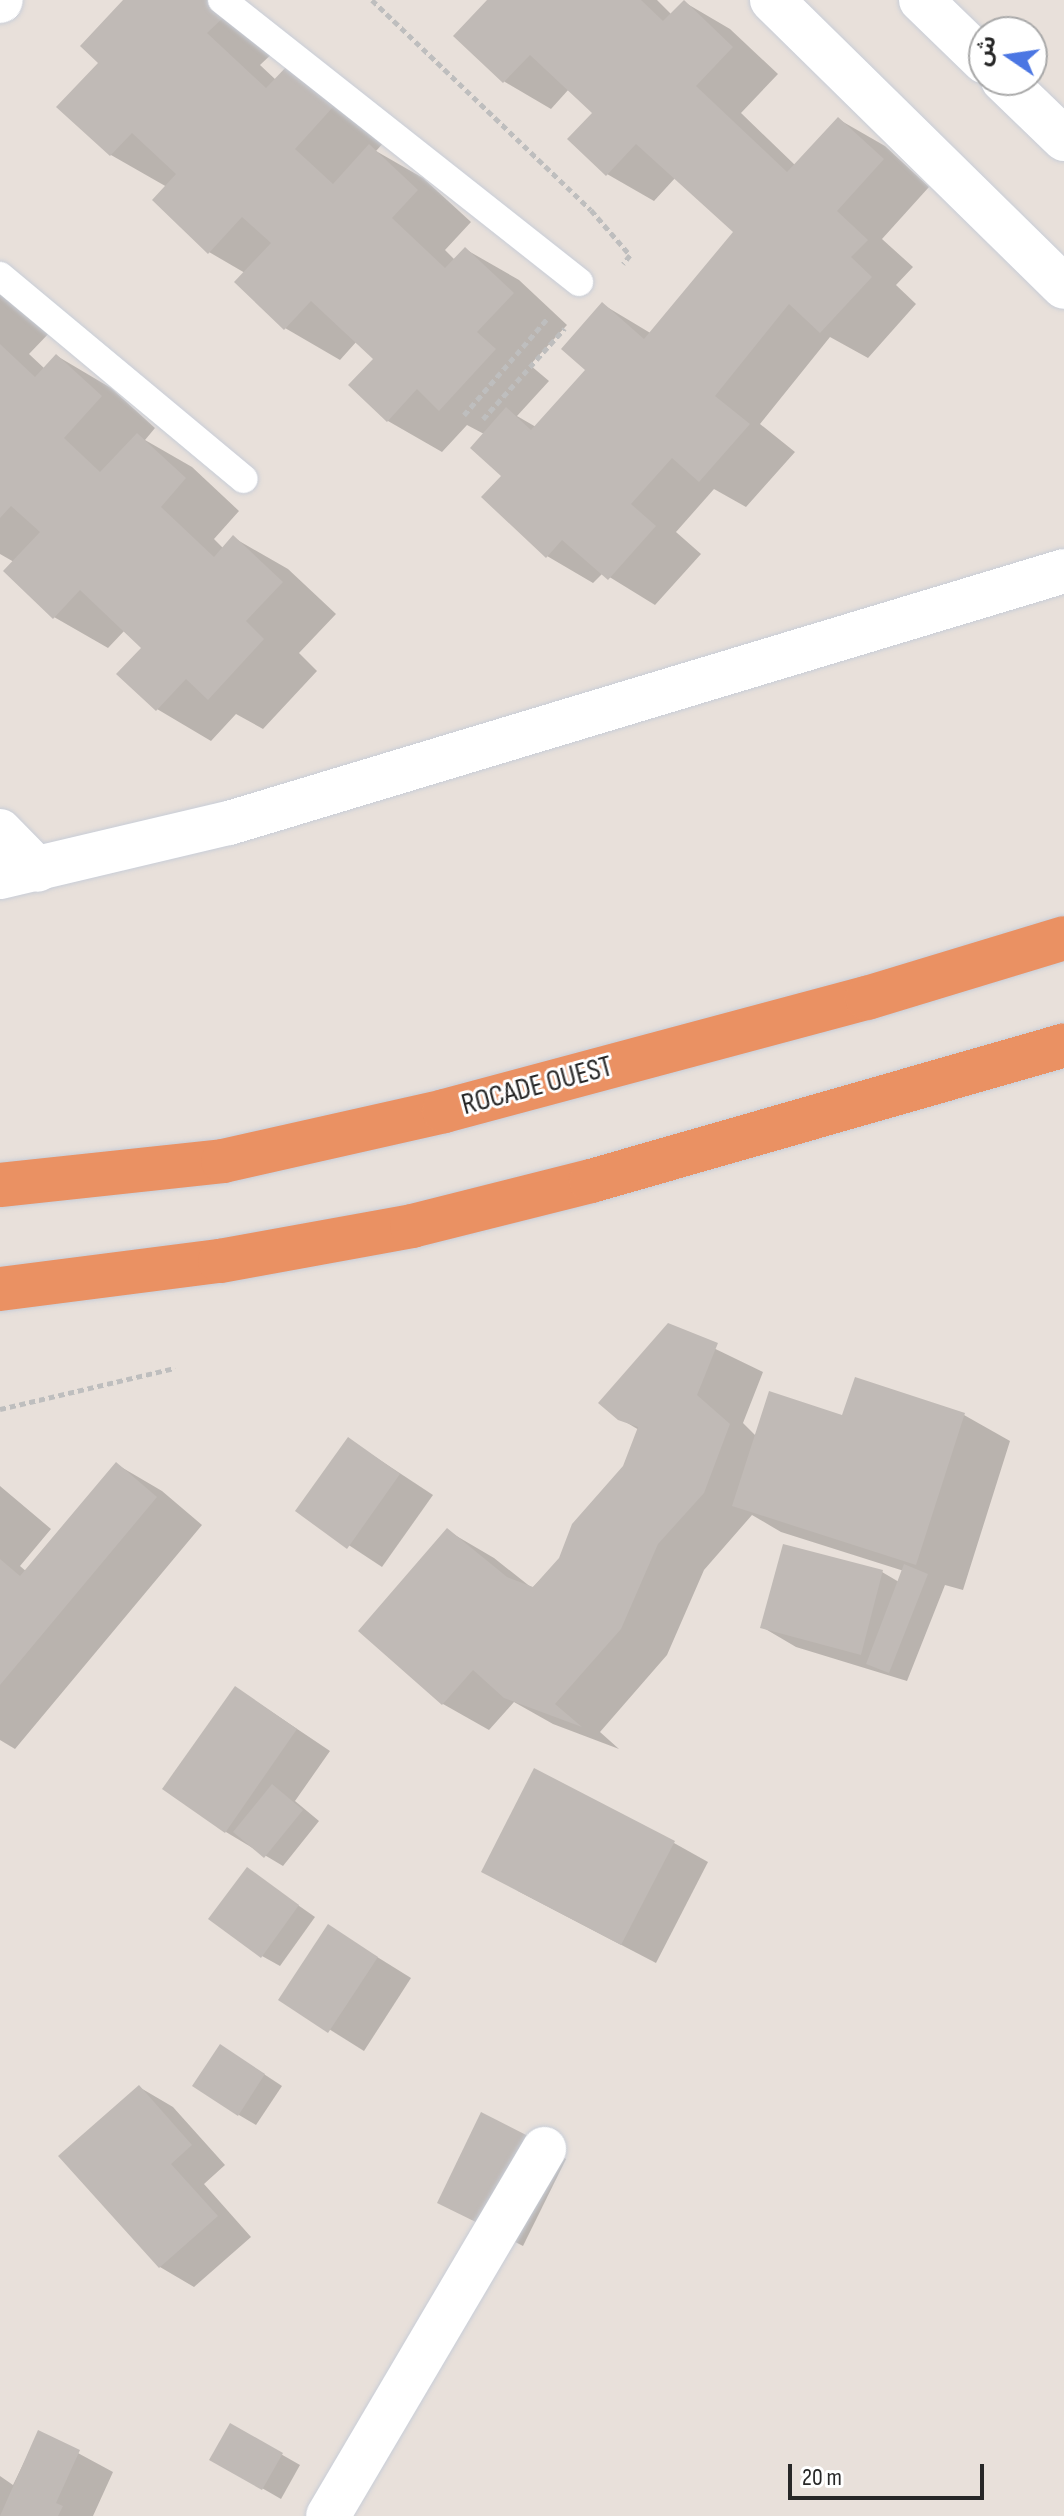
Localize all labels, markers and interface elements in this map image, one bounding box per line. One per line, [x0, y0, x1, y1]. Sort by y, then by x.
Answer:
north arrow [968, 16, 1048, 96]
text: ش [970, 33, 1003, 69]
street label: ROCADE OUEST [458, 1049, 616, 1123]
scale bar [792, 2448, 988, 2498]
text: 20 m [802, 2463, 842, 2492]

